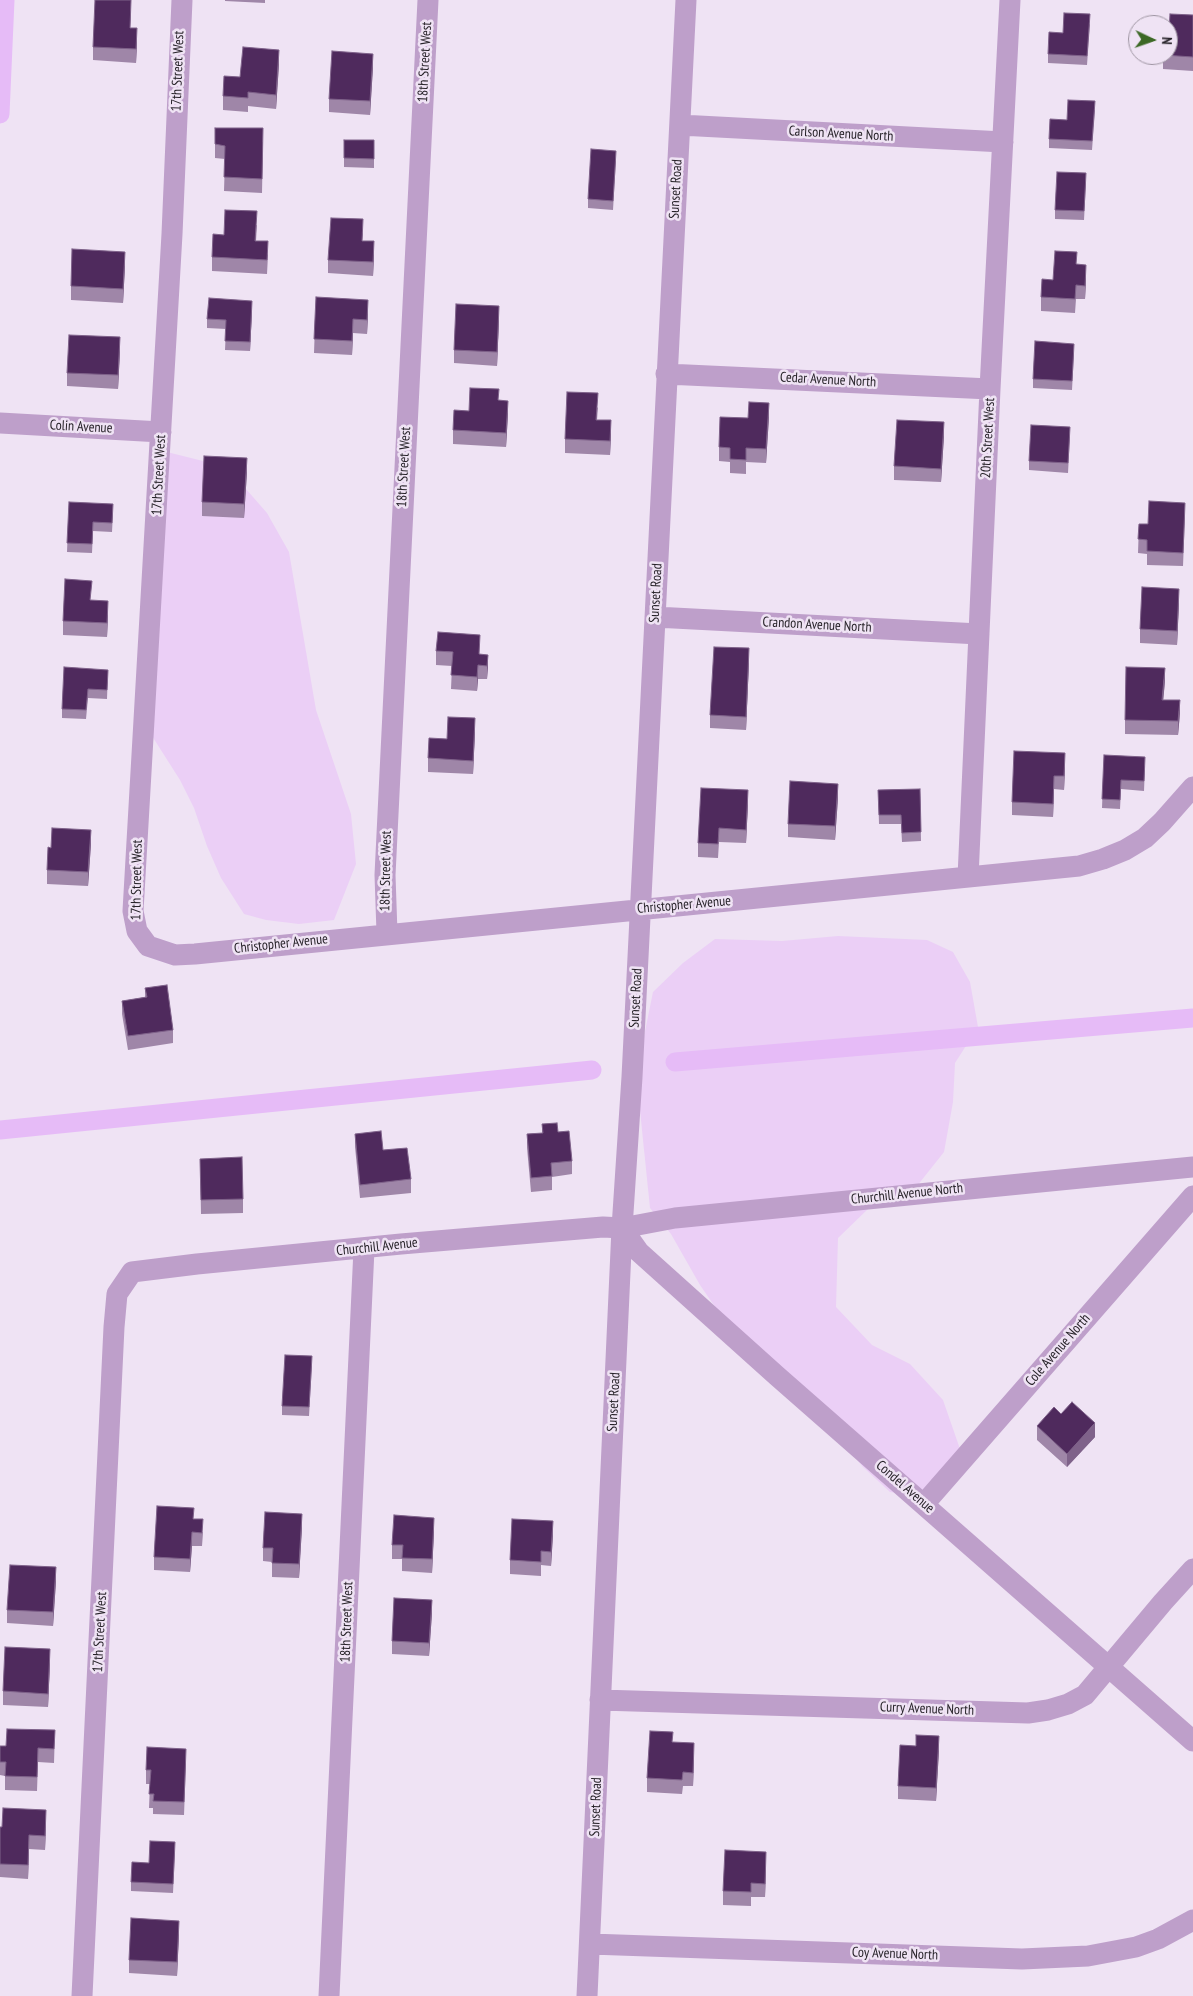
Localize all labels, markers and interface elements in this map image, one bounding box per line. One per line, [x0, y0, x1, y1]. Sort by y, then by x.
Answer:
north arrow [1128, 15, 1178, 65]
street label: 18th Street West [414, 21, 436, 103]
street label: 17th Street West [168, 30, 188, 112]
text: N [1158, 36, 1176, 45]
street label: Carlson Avenue North [788, 123, 894, 145]
street label: Sunset Road [666, 159, 686, 219]
street label: Cedar Avenue North [779, 369, 877, 391]
street label: 20th Street West [977, 397, 999, 479]
street label: Colin Avenue [49, 417, 113, 437]
street label: 18th Street West [393, 426, 415, 508]
street label: 17th Street West [149, 434, 169, 516]
street label: Sunset Road [646, 563, 666, 623]
street label: Crandon Avenue North [762, 614, 872, 636]
street label: 18th Street West [377, 830, 395, 912]
street label: 17th Street West [128, 840, 146, 920]
street label: Christopher Avenue [636, 893, 732, 917]
street label: Christopher Avenue [233, 931, 329, 957]
street label: Sunset Road [626, 968, 646, 1028]
street label: Churchill Avenue North [850, 1180, 964, 1208]
street label: Churchill Avenue [336, 1234, 418, 1260]
street label: Cole Avenue North [1022, 1310, 1094, 1390]
street label: Sunset Road [604, 1372, 624, 1432]
street label: Condel Avenue [872, 1457, 938, 1517]
street label: 18th Street West [337, 1581, 357, 1663]
street label: 17th Street West [90, 1591, 110, 1673]
street label: Curry Avenue North [880, 1699, 974, 1719]
street label: Sunset Road [587, 1777, 605, 1837]
street label: Coy Avenue North [852, 1944, 938, 1964]

